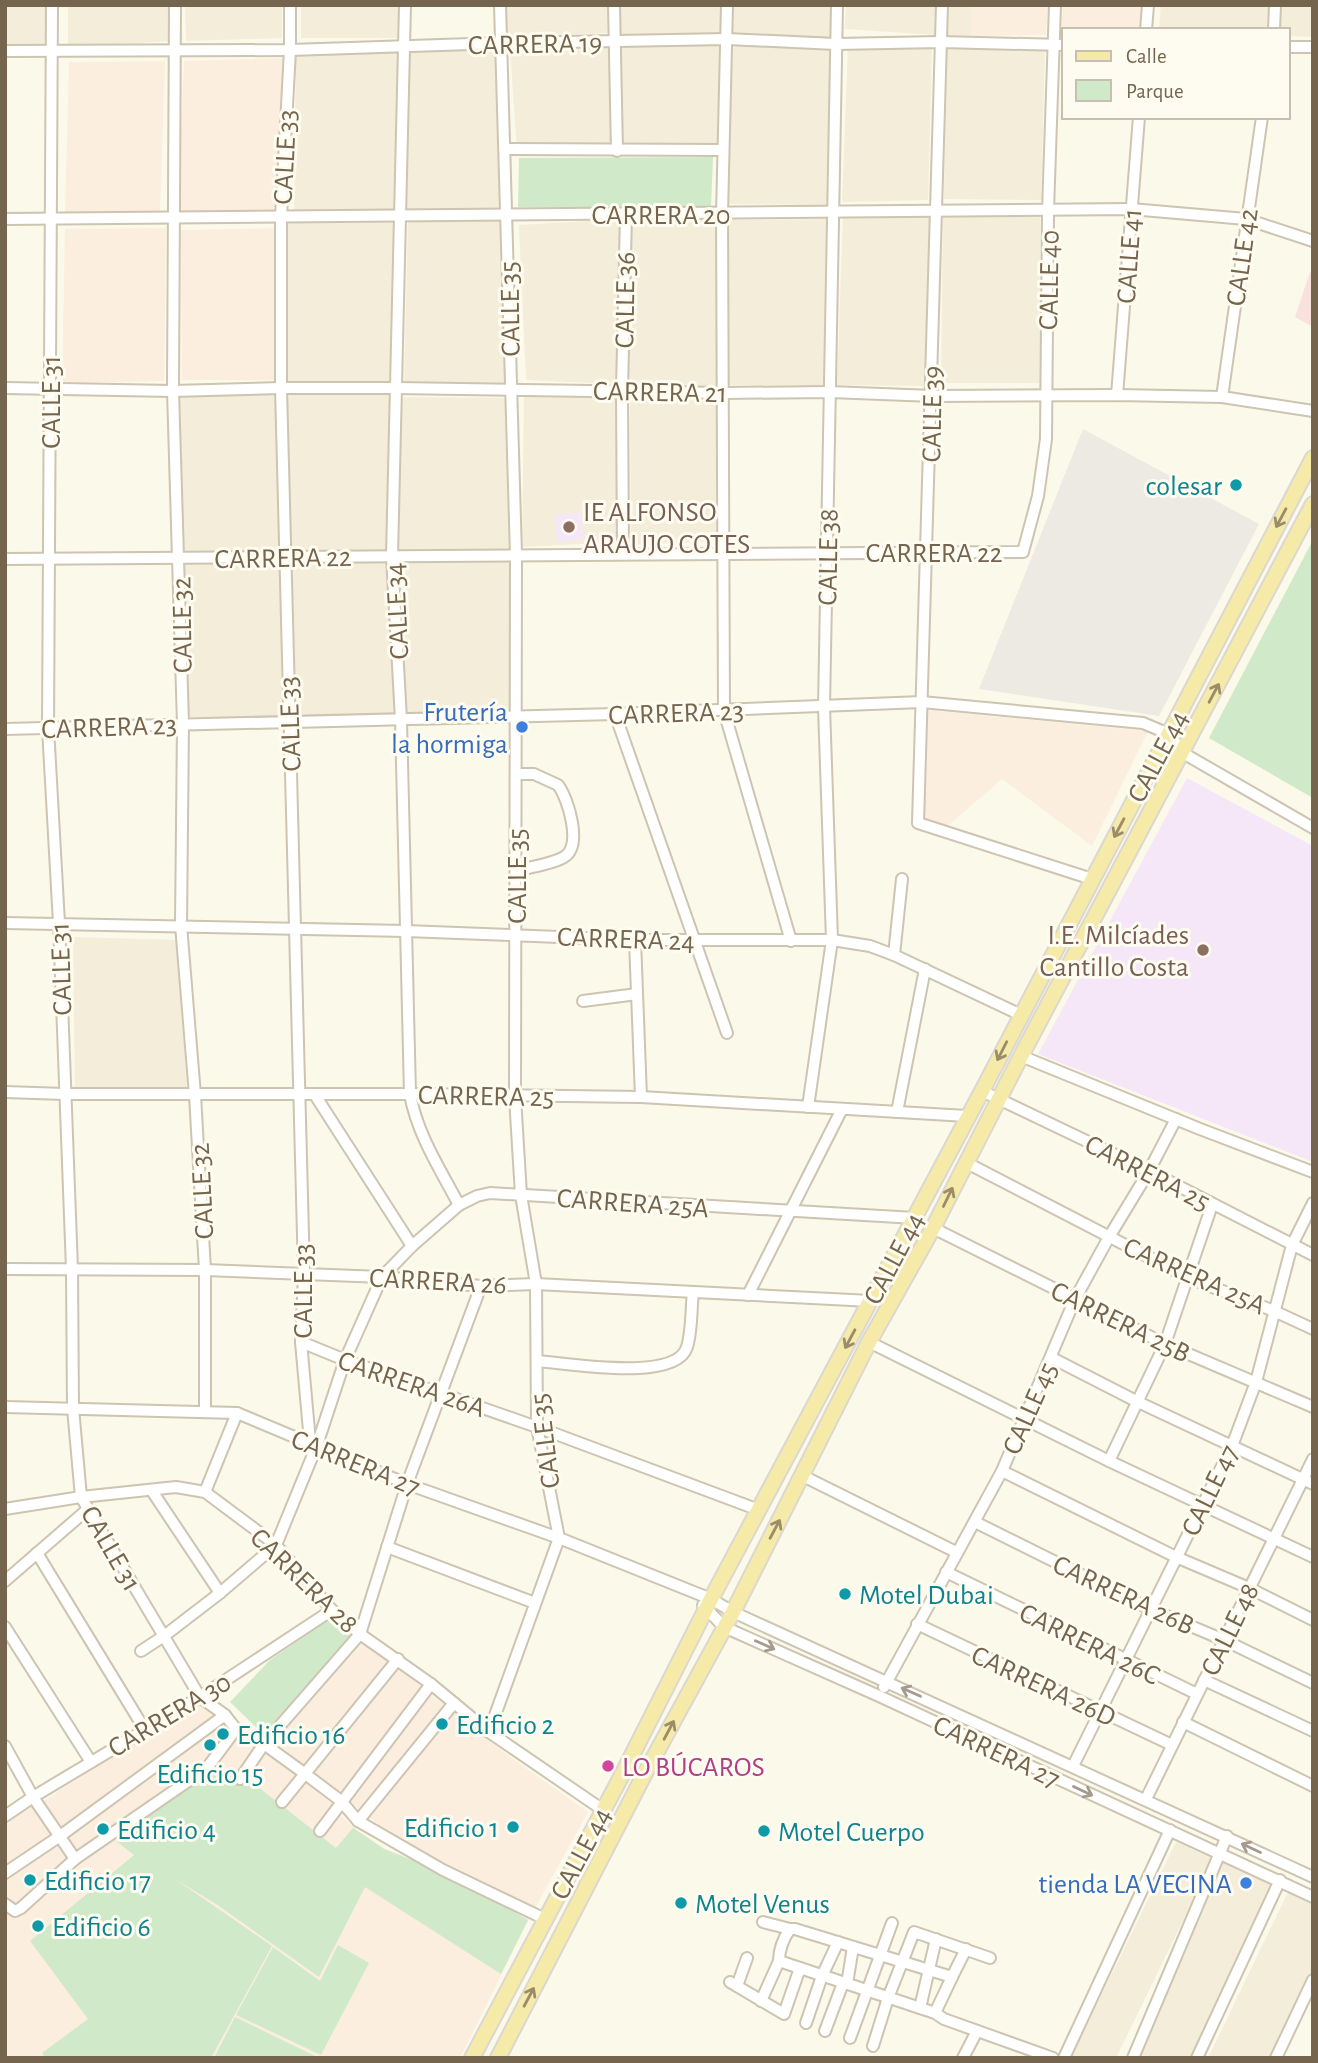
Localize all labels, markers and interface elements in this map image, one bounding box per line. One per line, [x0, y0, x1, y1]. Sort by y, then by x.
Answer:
legend [1062, 28, 1290, 119]
street label: CARRERA 19 [468, 30, 603, 60]
text: Calle [1126, 46, 1167, 67]
text: Parque [1126, 81, 1184, 102]
street label: CALLE 33 [270, 109, 302, 205]
street label: CARRERA 20 [591, 202, 731, 230]
street label: CALLE 42 [1222, 207, 1264, 308]
street label: CALLE 41 [1113, 208, 1147, 305]
street label: CALLE 40 [1035, 230, 1065, 330]
street label: CALLE 36 [611, 251, 641, 349]
street label: CALLE 35 [496, 261, 526, 357]
street label: CALLE 31 [38, 355, 66, 449]
street label: CALLE 39 [918, 365, 948, 463]
street label: CARRERA 21 [593, 378, 727, 408]
place label: colesar [1146, 473, 1222, 501]
marker: colesar [1228, 477, 1244, 493]
place label: IE ALFONSO ARAUJO COTES [583, 499, 750, 559]
one-way arrow [1273, 507, 1287, 528]
street label: CALLE 38 [814, 508, 844, 606]
marker: IE ALFONSO ARAUJO COTES [561, 519, 577, 535]
street label: CARRERA 22 [865, 540, 1003, 568]
street label: CARRERA 22 [214, 544, 352, 574]
street label: CALLE 34 [381, 562, 415, 660]
street label: CALLE 32 [168, 577, 198, 673]
street label: CALLE 33 [275, 676, 307, 772]
one-way arrow [1208, 683, 1222, 703]
street label: CARRERA 23 [608, 698, 744, 730]
place label: Frutería la hormiga [391, 699, 508, 759]
street label: CALLE 44 [1123, 707, 1194, 807]
street label: CARRERA 23 [41, 712, 177, 744]
marker: Frutería la hormiga [514, 719, 530, 735]
one-way arrow [1112, 817, 1125, 838]
street label: CALLE 35 [504, 828, 532, 924]
street label: CALLE 31 [46, 922, 78, 1016]
place label: I.E. Milcíades Cantillo Costa [1039, 922, 1189, 982]
street label: CARRERA 24 [557, 924, 695, 956]
marker: I.E. Milcíades Cantillo Costa [1195, 942, 1211, 958]
one-way arrow [995, 1041, 1009, 1061]
street label: CARRERA 25 [418, 1082, 554, 1112]
street label: CARRERA 25 [1080, 1130, 1214, 1217]
street label: CALLE 32 [186, 1142, 220, 1240]
street label: CARRERA 25A [556, 1185, 710, 1223]
one-way arrow [942, 1187, 955, 1208]
street label: CALLE 44 [859, 1209, 930, 1309]
street label: CARRERA 25A [1119, 1233, 1269, 1321]
street label: CALLE 33 [290, 1243, 318, 1339]
street label: CARRERA 26 [368, 1264, 507, 1300]
street label: CARRERA 25B [1046, 1277, 1194, 1369]
one-way arrow [843, 1328, 856, 1349]
street label: CARRERA 26A [334, 1347, 489, 1423]
street label: CALLE 45 [998, 1359, 1063, 1459]
street label: CALLE 35 [526, 1392, 566, 1490]
street label: CARRERA 27 [287, 1425, 424, 1502]
street label: CALLE 47 [1177, 1441, 1245, 1541]
street label: CALLE 31 [75, 1502, 146, 1596]
one-way arrow [768, 1519, 782, 1540]
street label: CARRERA 28 [244, 1524, 363, 1639]
street label: CARRERA 26B [1048, 1551, 1198, 1641]
street label: CALLE 48 [1197, 1579, 1265, 1680]
place label: Motel Dubai [859, 1582, 994, 1610]
marker: Motel Dubai [837, 1586, 853, 1602]
street label: CARRERA 26C [1015, 1599, 1164, 1691]
one-way arrow [754, 1639, 775, 1652]
street label: CARRERA 26D [967, 1641, 1120, 1732]
street label: CARRERA 30 [104, 1668, 236, 1763]
one-way arrow [900, 1685, 922, 1698]
street label: CARRERA 27 [929, 1711, 1064, 1794]
place label: Edificio 2 [456, 1712, 554, 1740]
marker: Edificio 2 [434, 1716, 450, 1732]
one-way arrow [662, 1721, 676, 1741]
place label: Edificio 16 [237, 1722, 345, 1750]
marker: Edificio 16 [215, 1726, 231, 1742]
marker: Edificio 15 [202, 1737, 218, 1753]
place label: LO BÚCAROS [622, 1751, 765, 1782]
marker: LO BÚCAROS [600, 1758, 616, 1774]
place label: Edificio 15 [157, 1761, 263, 1789]
one-way arrow [1072, 1785, 1093, 1798]
street label: CALLE 44 [546, 1804, 617, 1904]
place label: Edificio 1 [404, 1815, 499, 1843]
place label: Edificio 4 [117, 1817, 216, 1845]
marker: Edificio 1 [505, 1819, 521, 1835]
place label: Motel Cuerpo [778, 1819, 925, 1847]
marker: Edificio 4 [95, 1821, 111, 1837]
marker: Motel Cuerpo [756, 1823, 772, 1839]
one-way arrow [1241, 1840, 1262, 1854]
place label: Edificio 17 [44, 1868, 151, 1896]
place label: tienda LA VECINA [1038, 1871, 1232, 1899]
marker: Edificio 17 [22, 1872, 38, 1888]
marker: tienda LA VECINA [1238, 1875, 1254, 1891]
place label: Motel Venus [695, 1891, 830, 1919]
marker: Motel Venus [673, 1895, 689, 1911]
place label: Edificio 6 [52, 1914, 151, 1942]
marker: Edificio 6 [30, 1918, 46, 1934]
one-way arrow [523, 1987, 536, 2008]

